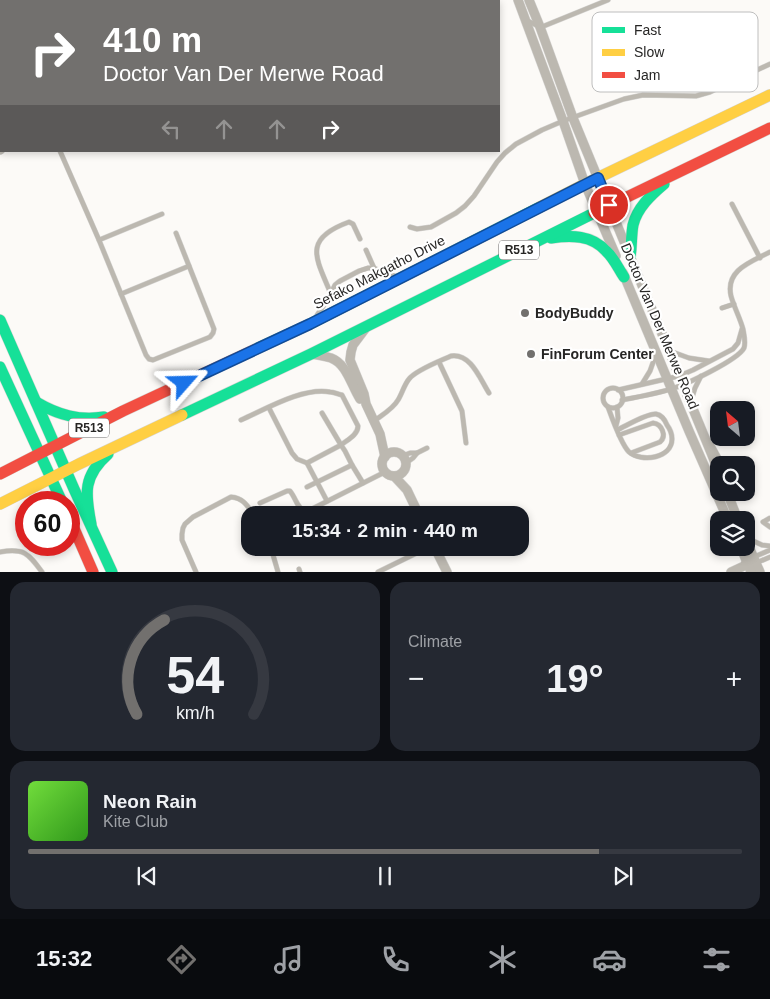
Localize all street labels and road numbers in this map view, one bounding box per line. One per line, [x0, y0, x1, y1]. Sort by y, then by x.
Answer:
street label: Sefako Makgatho Drive [311, 232, 448, 312]
road number: R513 [499, 240, 539, 260]
street label: Doctor Van Der Merwe Road [618, 241, 702, 411]
road number: R513 [69, 418, 109, 438]

